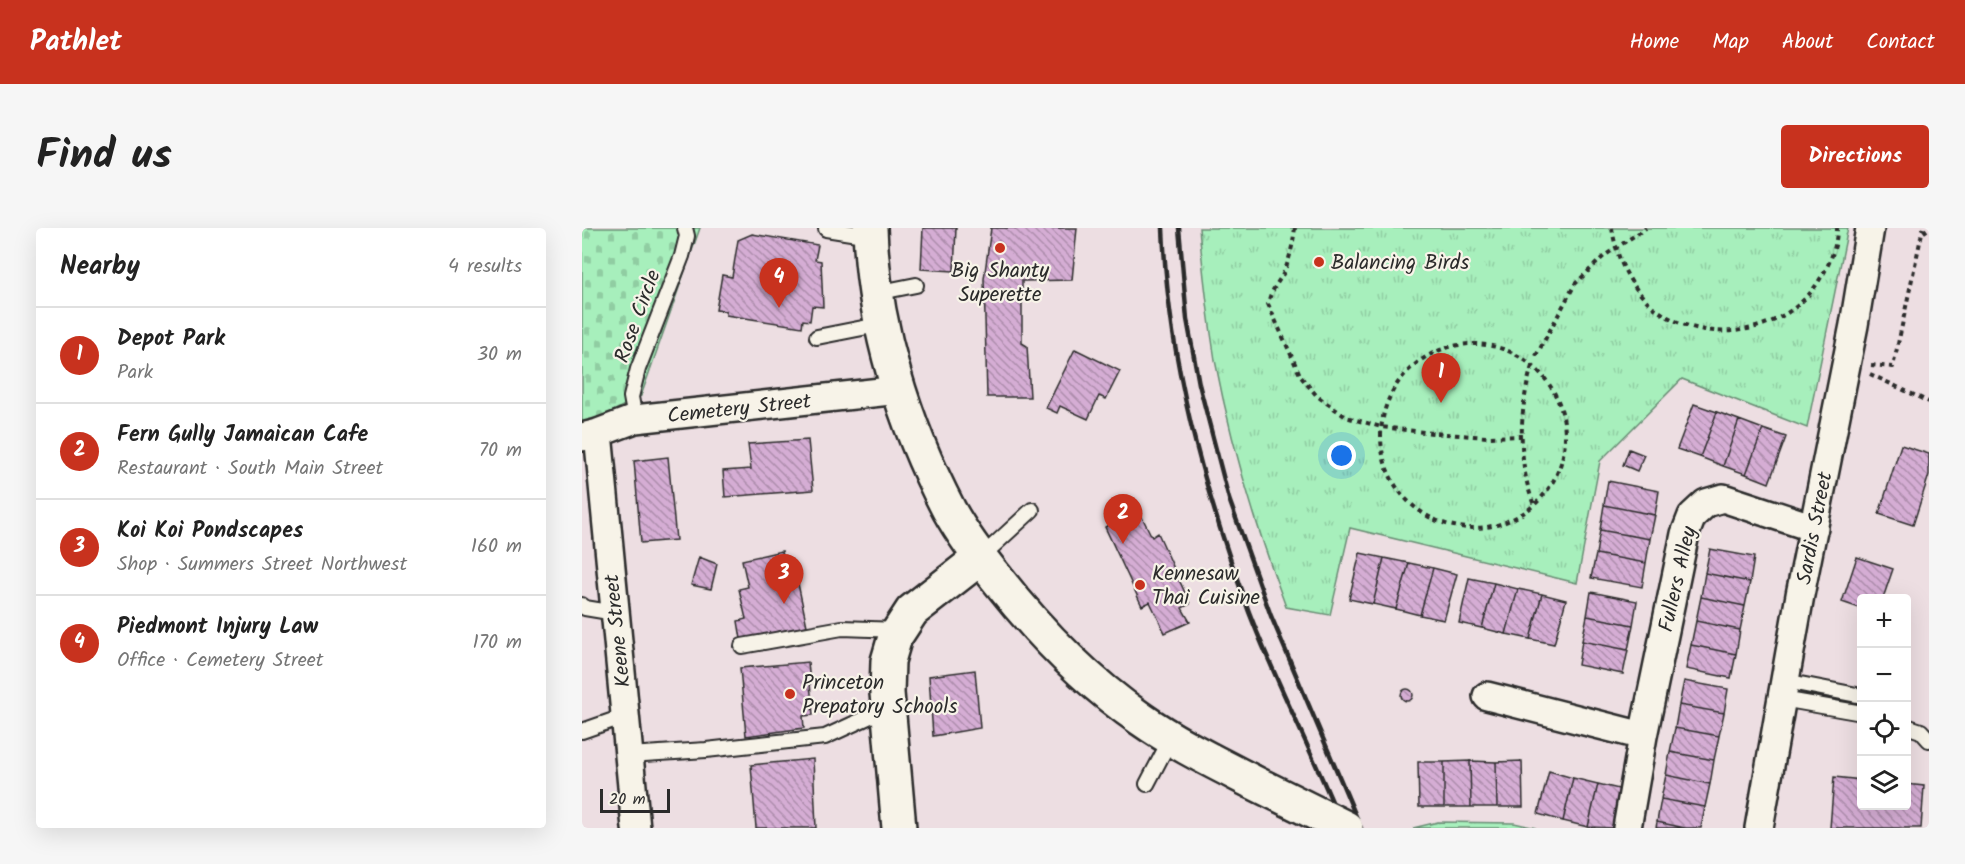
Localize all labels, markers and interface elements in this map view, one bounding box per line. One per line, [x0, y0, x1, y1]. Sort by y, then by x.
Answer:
text: Pathlet [30, 20, 122, 65]
text: Home [1630, 26, 1679, 59]
text: Map [1712, 26, 1749, 59]
text: About [1782, 26, 1833, 59]
text: Contact [1866, 26, 1935, 59]
text: Find us [36, 123, 172, 190]
button: Directions [1781, 125, 1929, 188]
marker: Big Shanty Superette [993, 241, 1007, 255]
text: Nearby [60, 246, 140, 288]
place label: Balancing Birds [1331, 247, 1469, 280]
text: 4 results [448, 251, 522, 283]
place label: Big Shanty Superette [951, 255, 1049, 312]
marker: Balancing Birds [1312, 255, 1326, 269]
pin: 4 [760, 259, 798, 308]
street label: Rose Circle [606, 265, 671, 368]
text: Depot Park [117, 322, 225, 357]
text: 1 [76, 339, 83, 371]
text: 30 m [477, 339, 522, 371]
pin: 1 [1422, 354, 1460, 403]
text: Park [117, 357, 153, 389]
street label: Cemetery Street [666, 385, 813, 433]
text: Fern Gully Jamaican Cafe [117, 418, 368, 453]
text: 2 [74, 435, 85, 467]
text: 70 m [479, 435, 522, 467]
your location [1327, 441, 1356, 470]
text: Restaurant · South Main Street [117, 453, 383, 485]
street label: Sardis Street [1788, 468, 1843, 587]
pin: 2 [1104, 494, 1142, 544]
text: Koi Koi Pondscapes [117, 514, 303, 549]
street label: Fullers Alley [1650, 523, 1707, 635]
text: 3 [74, 531, 85, 563]
text: 160 m [471, 531, 522, 563]
text: Shop · Summers Street Northwest [117, 549, 407, 581]
pin: 3 [764, 554, 804, 604]
place label: Kennesaw Thai Cuisine [1152, 558, 1261, 615]
street label: Keene Street [596, 572, 641, 689]
marker: Kennesaw Thai Cuisine [1133, 578, 1147, 592]
map controls [1857, 594, 1911, 810]
button: + [1857, 594, 1911, 648]
text: Piedmont Injury Law [117, 610, 318, 645]
text: 4 [74, 627, 85, 659]
text: 170 m [473, 627, 522, 659]
text: Office · Cemetery Street [117, 645, 323, 677]
button: − [1857, 648, 1911, 702]
place label: Princeton Prepatory Schools [802, 667, 957, 724]
marker: Princeton Prepatory Schools [783, 687, 797, 701]
button: locate [1857, 702, 1911, 756]
button: layers [1857, 756, 1911, 810]
scale bar [600, 786, 670, 814]
text: 20 m [609, 787, 645, 812]

